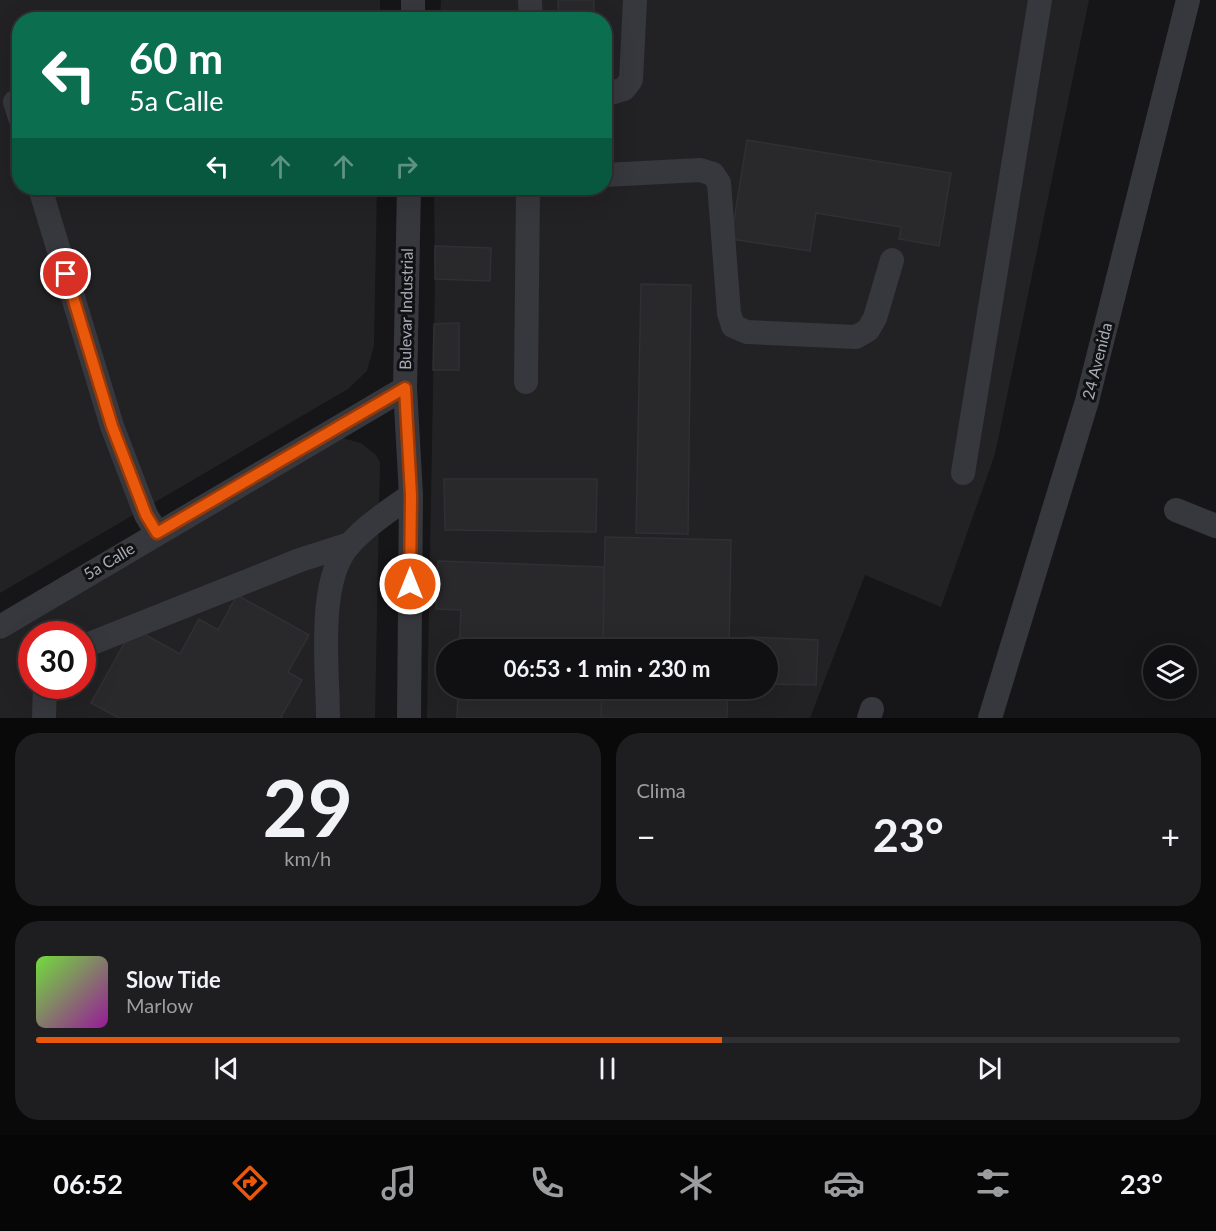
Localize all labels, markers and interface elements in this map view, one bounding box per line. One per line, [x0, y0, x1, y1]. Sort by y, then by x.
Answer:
text: 60 m [129, 33, 223, 83]
icon: left [30, 36, 108, 114]
text: 5a Calle [129, 84, 223, 117]
icon: left [201, 150, 234, 183]
icon: ahead [264, 150, 297, 183]
icon: ahead [327, 150, 360, 183]
icon: right [390, 150, 423, 183]
pin [40, 248, 91, 299]
street label: Bulevar Industrial [395, 248, 416, 370]
icon: arrive [49, 257, 82, 290]
street label: 24 Avenida [1078, 321, 1115, 401]
street label: 5a Calle [80, 538, 138, 583]
position arrow [378, 552, 442, 616]
speed limit sign: 30 [18, 621, 96, 699]
map controls [1143, 645, 1197, 699]
button: layers [1143, 645, 1197, 699]
text: 06:53 · 1 min · 230 m [504, 655, 710, 682]
text: 29 [263, 760, 353, 854]
text: Clima [637, 778, 686, 802]
text: 23° [873, 808, 944, 862]
text: − [637, 816, 656, 856]
text: + [1161, 816, 1180, 856]
text: km/h [284, 846, 331, 870]
text: Slow Tide [126, 966, 221, 993]
text: Marlow [126, 993, 193, 1017]
icon: previous [210, 1052, 243, 1085]
icon: pause [591, 1052, 624, 1085]
icon: next [973, 1052, 1006, 1085]
icon: directions [229, 1162, 271, 1204]
icon: music [378, 1162, 420, 1204]
icon: phone [526, 1162, 568, 1204]
icon: climate [675, 1162, 717, 1204]
icon: car [823, 1162, 865, 1204]
icon: filters [972, 1162, 1014, 1204]
text: 06:52 [53, 1167, 123, 1200]
text: 23° [1120, 1167, 1163, 1200]

